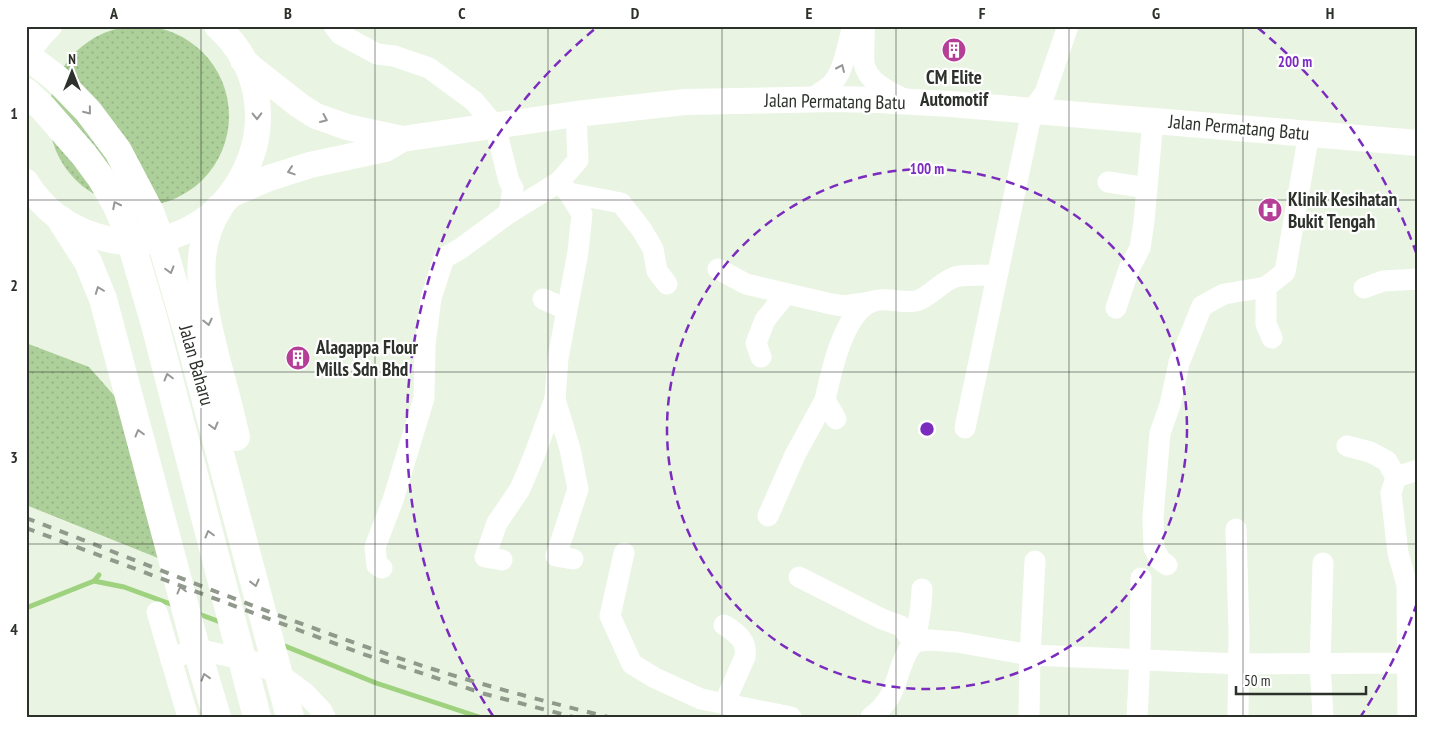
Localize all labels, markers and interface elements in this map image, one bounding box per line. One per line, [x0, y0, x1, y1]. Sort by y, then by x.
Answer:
text: A [109, 3, 119, 23]
text: B [284, 3, 292, 23]
text: C [458, 3, 466, 23]
text: D [631, 3, 640, 23]
text: E [806, 3, 813, 23]
text: F [979, 3, 986, 23]
text: G [1152, 3, 1160, 23]
text: H [1326, 3, 1334, 23]
building icon: CM Elite Automotif [941, 37, 967, 63]
north arrow [48, 48, 98, 98]
text: N [68, 50, 76, 68]
text: 200 m [1278, 52, 1312, 71]
one-way arrow [834, 64, 845, 73]
place label: CM Elite Automotif [919, 65, 989, 111]
street label: Jalan Permatang Batu [763, 88, 906, 114]
text: 1 [10, 103, 18, 123]
one-way arrow [82, 106, 91, 115]
street label: Jalan Permatang Batu [1167, 109, 1310, 145]
one-way arrow [252, 112, 263, 120]
one-way arrow [319, 113, 328, 124]
text: 100 m [910, 159, 944, 178]
one-way arrow [287, 166, 296, 176]
place label: Klinik Kesihatan Bukit Tengah [1288, 187, 1397, 233]
hospital icon: Klinik Kesihatan Bukit Tengah [1257, 197, 1283, 223]
one-way arrow [112, 201, 122, 210]
one-way arrow [164, 265, 174, 273]
text: 2 [10, 275, 18, 295]
one-way arrow [95, 286, 106, 295]
one-way arrow [202, 318, 213, 327]
street label: Jalan Baharu [174, 321, 220, 408]
place label: Alagappa Flour Mills Sdn Bhd [315, 335, 418, 381]
building icon: Alagappa Flour Mills Sdn Bhd [285, 345, 311, 371]
one-way arrow [164, 373, 174, 381]
centre of rings [918, 420, 936, 438]
one-way arrow [208, 422, 219, 431]
one-way arrow [134, 428, 145, 437]
text: 3 [10, 447, 18, 467]
one-way arrow [205, 531, 215, 539]
one-way arrow [249, 579, 260, 588]
one-way arrow [176, 586, 186, 594]
text: 4 [10, 619, 18, 639]
scale bar [1236, 663, 1366, 695]
text: 50 m [1244, 671, 1270, 690]
one-way arrow [200, 673, 210, 681]

